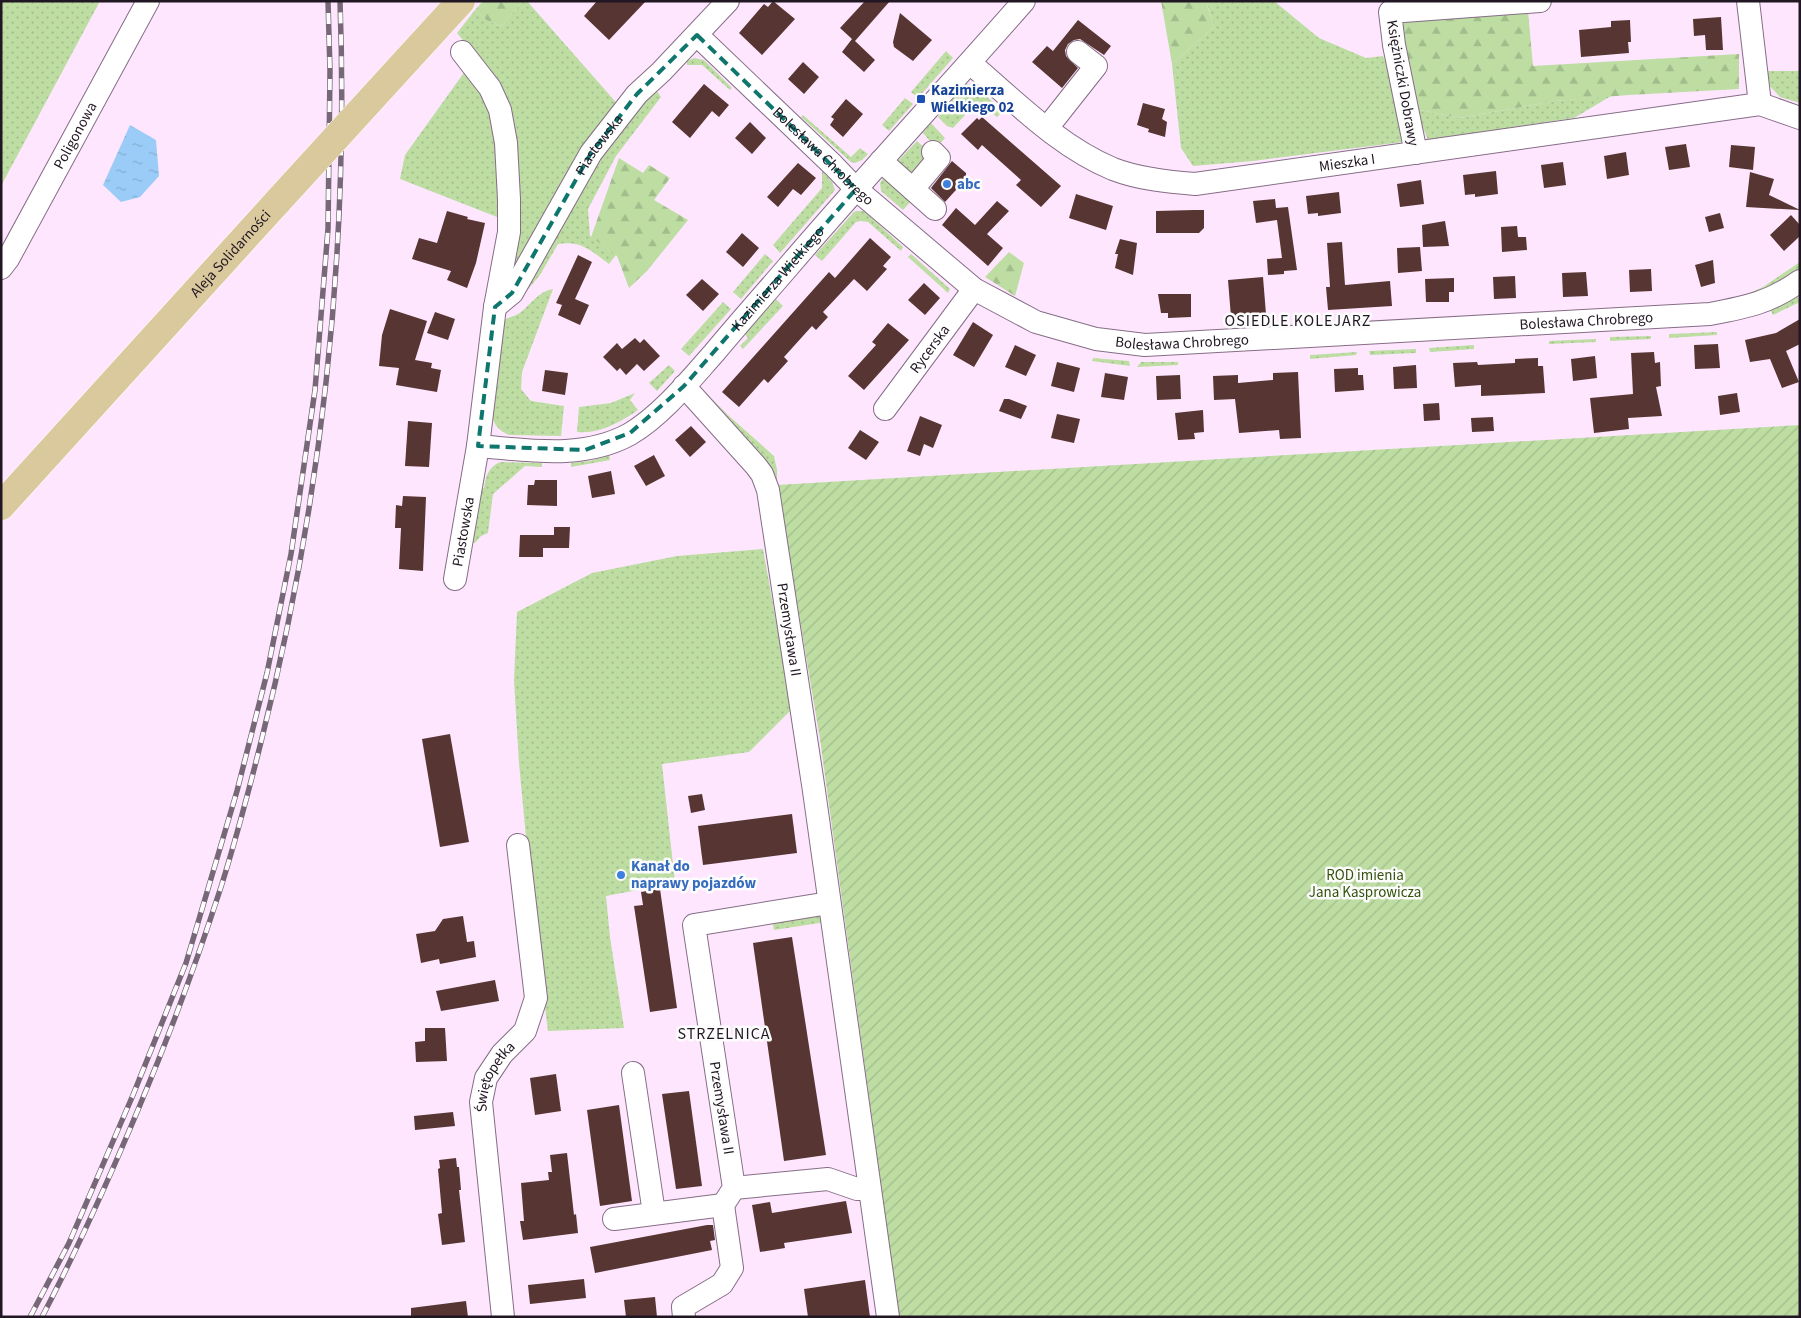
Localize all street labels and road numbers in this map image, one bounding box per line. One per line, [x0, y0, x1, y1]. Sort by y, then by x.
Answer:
street label: Księżniczki Dobrawy [1381, 18, 1424, 148]
street label: Poligonowa [49, 98, 102, 173]
street label: Bolesława Chrobrego [767, 102, 878, 211]
street label: Piastowska [570, 110, 628, 179]
street label: Mieszka I [1318, 149, 1377, 177]
street label: Aleja Solidarności [185, 206, 276, 302]
street label: Kazimierza Wielkiego [727, 222, 829, 336]
street label: Bolesława Chrobrego [1519, 307, 1654, 335]
street label: Rycerska [905, 320, 955, 378]
street label: Bolesława Chrobrego [1114, 329, 1249, 356]
street label: Piastowska [447, 495, 480, 568]
street label: Przemysława II [771, 582, 806, 678]
street label: Świętopełka [471, 1037, 520, 1113]
street label: Przemysława II [704, 1060, 739, 1156]

